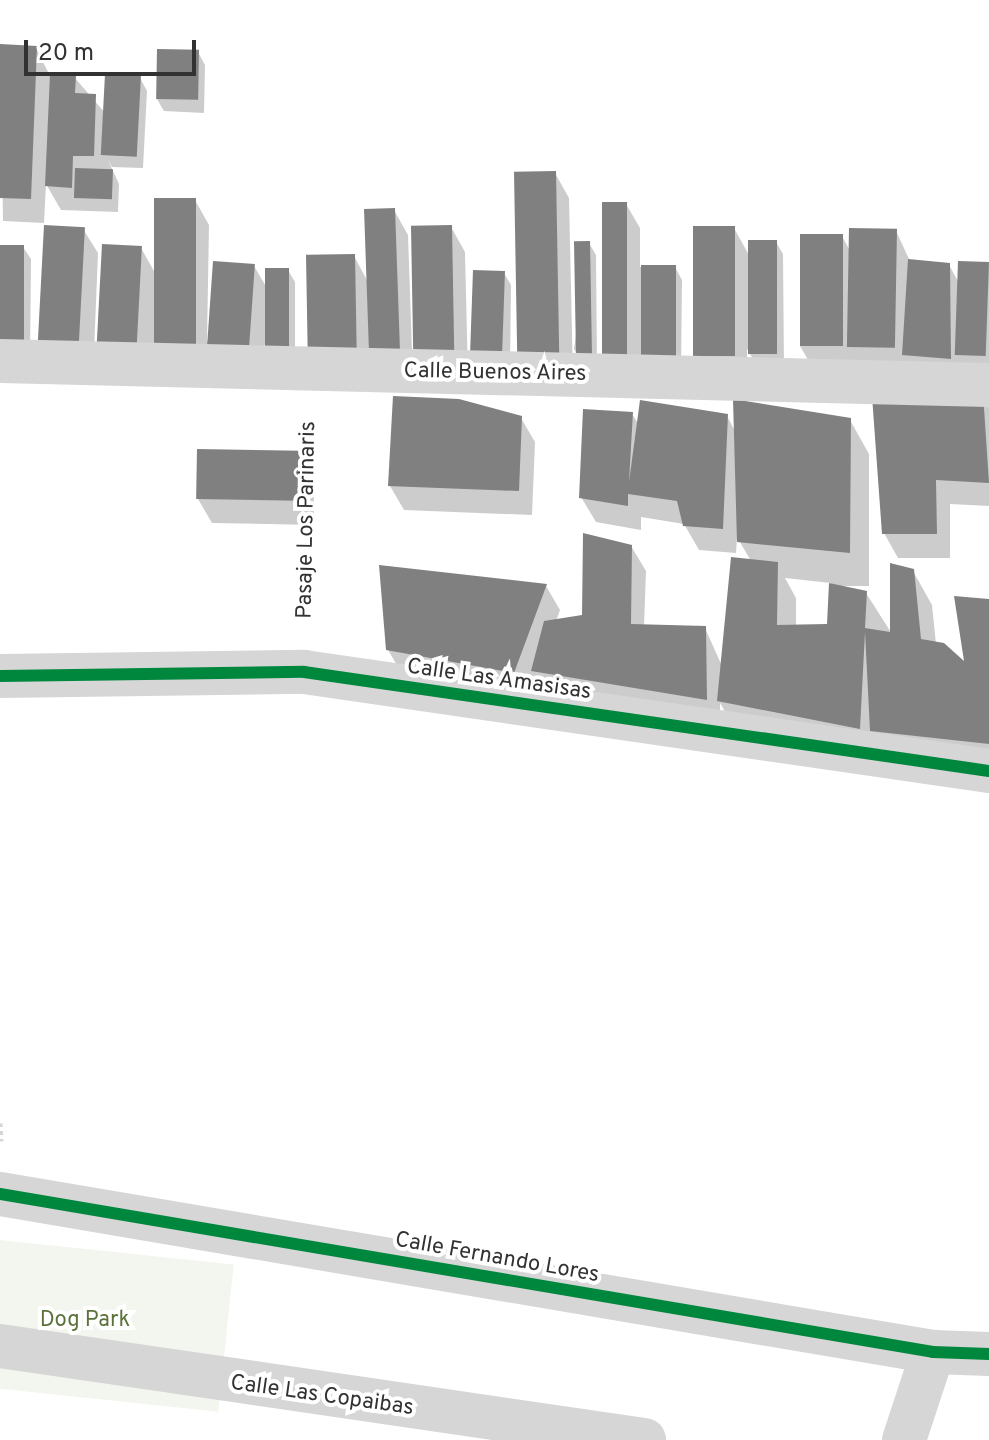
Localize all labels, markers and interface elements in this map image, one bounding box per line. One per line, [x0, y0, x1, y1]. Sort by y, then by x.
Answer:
scale bar [28, 24, 200, 74]
text: 20 m [38, 39, 94, 69]
street label: Calle Buenos Aires [403, 358, 587, 388]
street label: Pasaje Los Parinaris [292, 421, 322, 619]
street label: Calle Las Amasisas [405, 654, 593, 706]
street label: Calle Fernando Lores [393, 1227, 601, 1289]
park label: Dog Park [40, 1308, 130, 1334]
street label: Calle Las Copaibas [229, 1370, 415, 1422]

